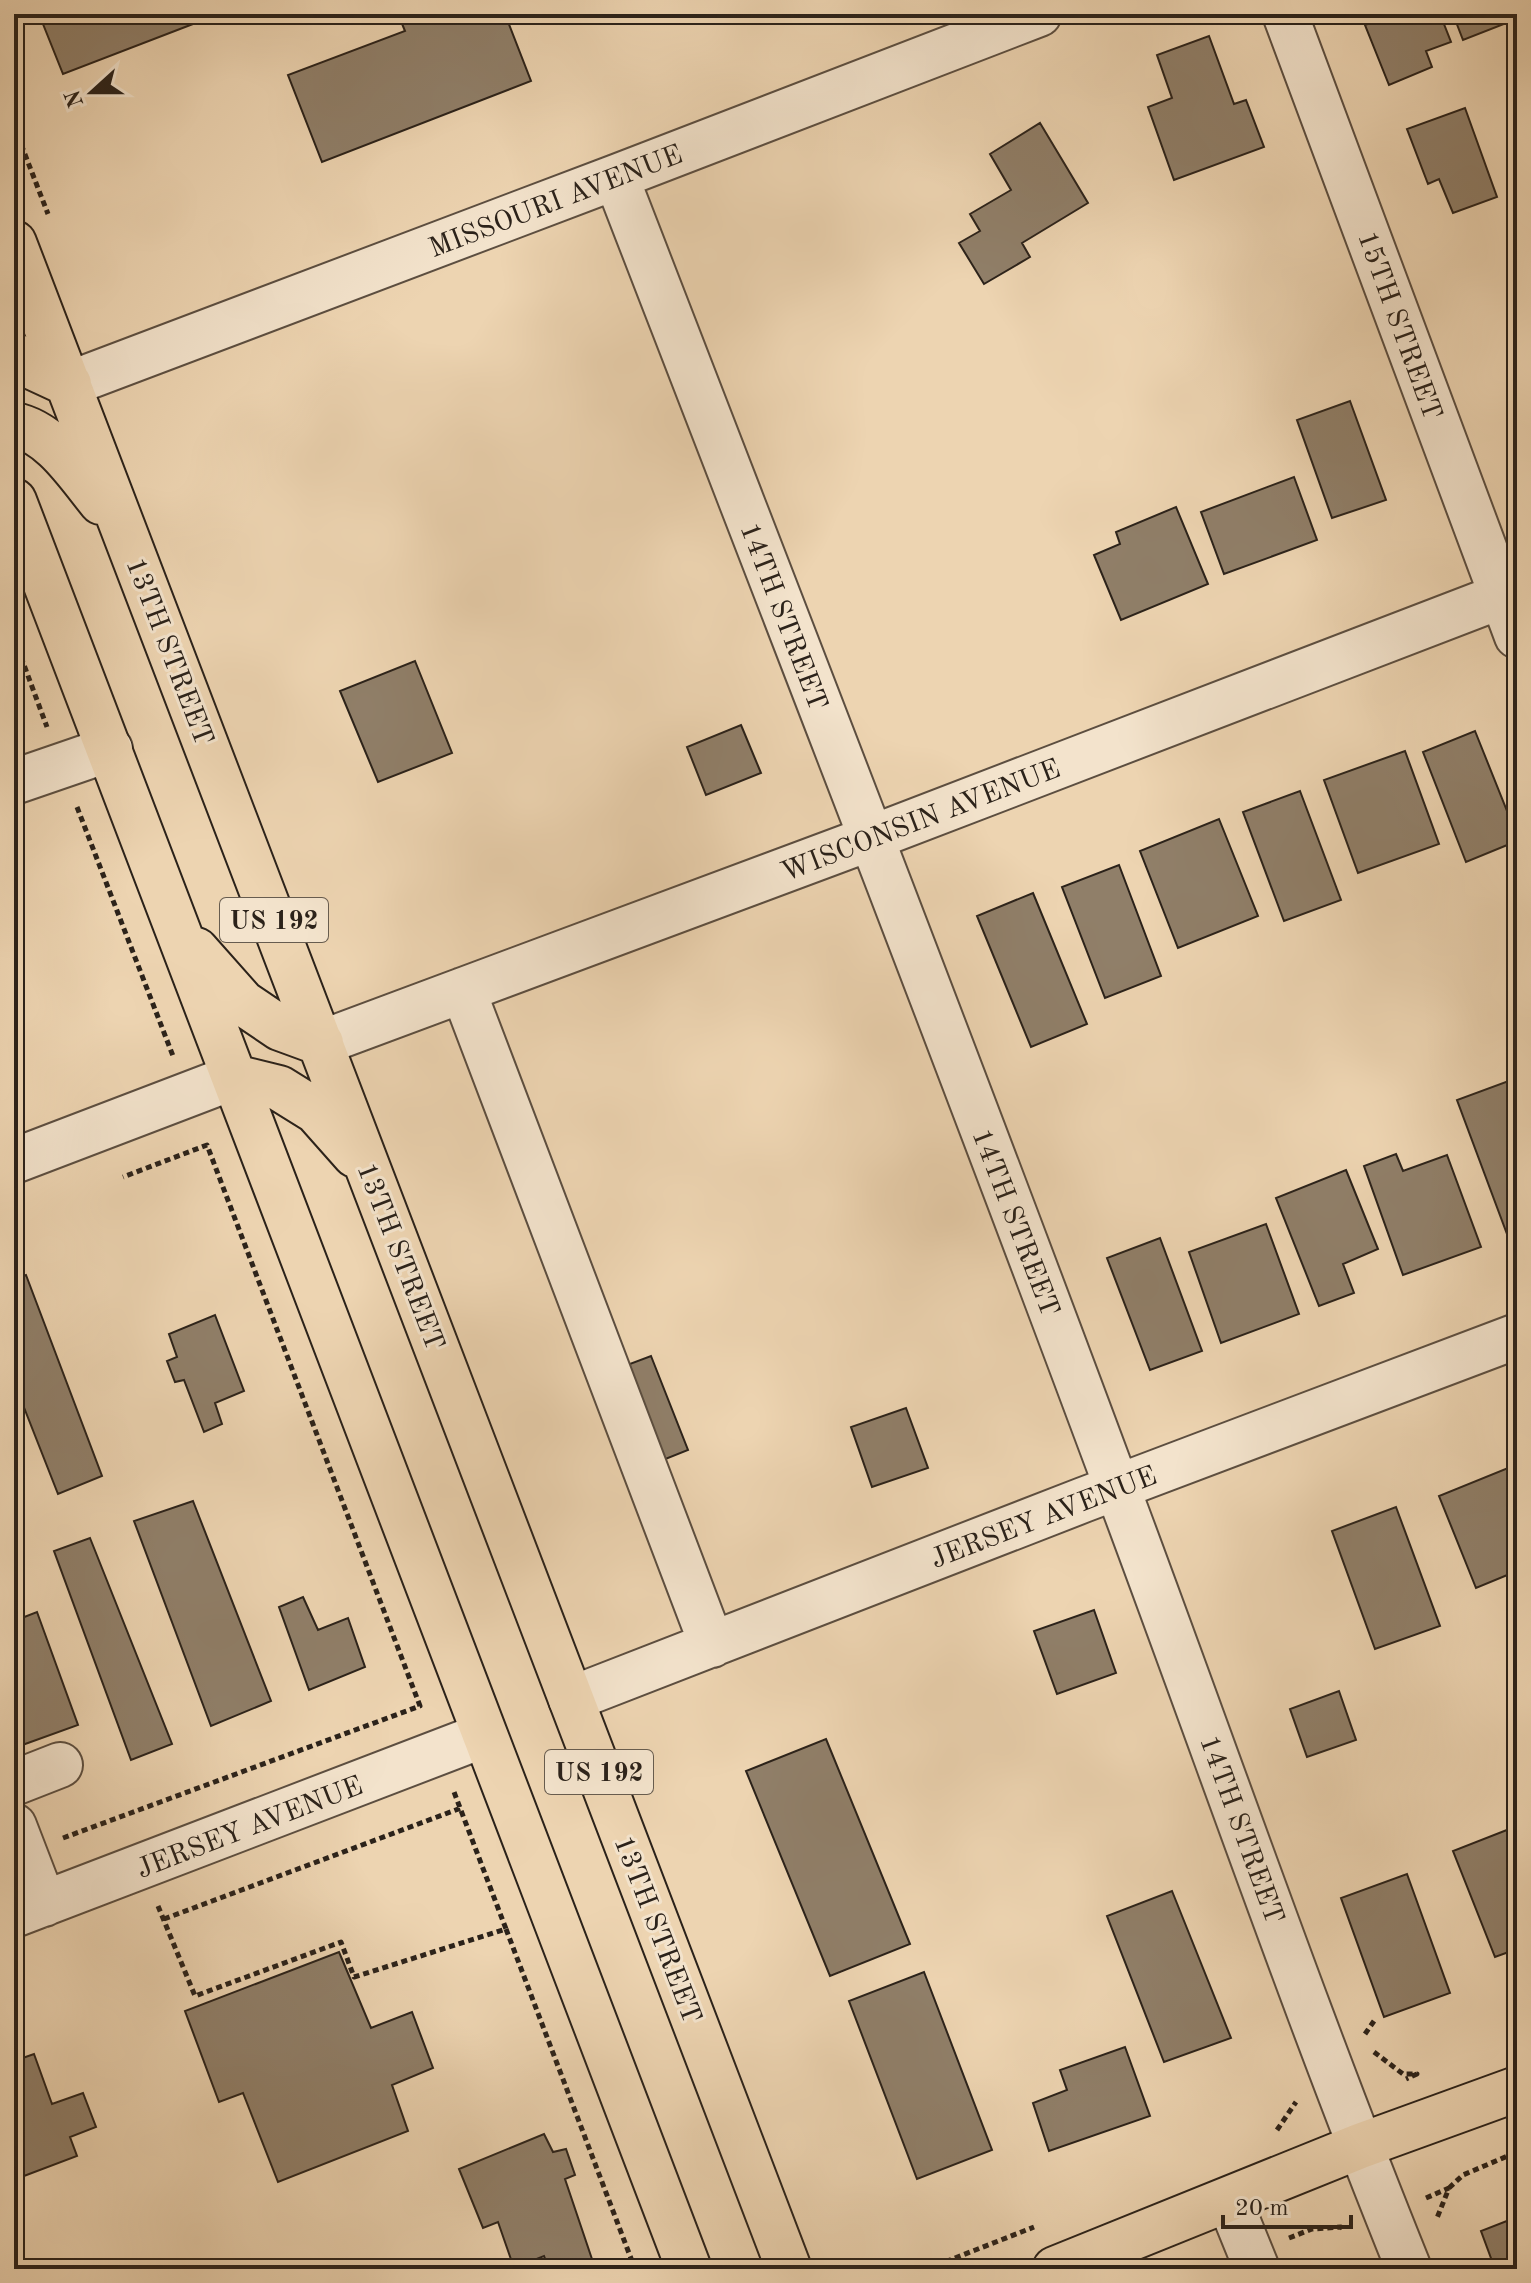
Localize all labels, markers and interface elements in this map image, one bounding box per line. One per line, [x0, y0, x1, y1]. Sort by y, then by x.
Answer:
north arrow [52, 52, 132, 132]
text: N [62, 86, 88, 110]
street label: MISSOURI AVENUE [425, 141, 687, 264]
street label: 15TH STREET [1351, 228, 1445, 424]
street label: 14TH STREET [734, 519, 831, 715]
street label: 13TH STREET [120, 554, 217, 750]
street label: WISCONSIN AVENUE [778, 756, 1064, 888]
road number: US 192 [220, 898, 328, 942]
street label: 14TH STREET [966, 1125, 1063, 1321]
street label: 13TH STREET [351, 1159, 448, 1355]
street label: JERSEY AVENUE [927, 1463, 1161, 1575]
street label: 14TH STREET [1193, 1732, 1287, 1928]
road number: US 192 [545, 1750, 653, 1794]
street label: JERSEY AVENUE [133, 1773, 367, 1885]
street label: 13TH STREET [608, 1832, 705, 2028]
scale bar [1223, 2179, 1351, 2229]
text: 20 m [1235, 2197, 1289, 2221]

